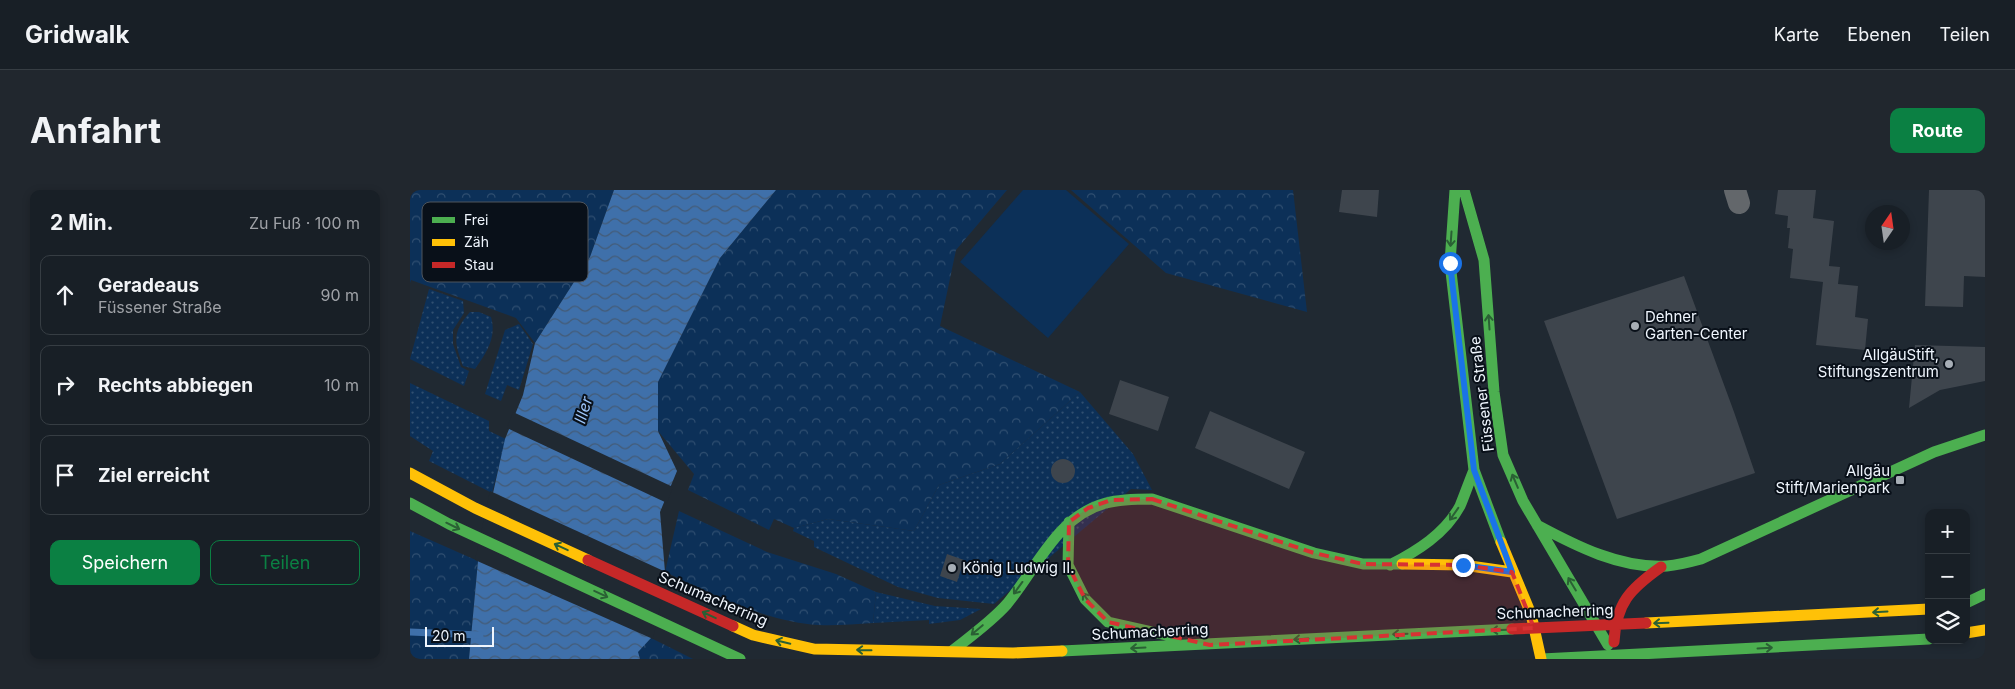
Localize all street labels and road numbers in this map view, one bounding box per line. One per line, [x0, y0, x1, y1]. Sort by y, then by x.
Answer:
street label: Füssener Straße [1465, 335, 1498, 453]
street label: Schumacherring [656, 567, 771, 630]
street label: Schumacherring [1496, 600, 1614, 623]
street label: Schumacherring [1091, 619, 1209, 644]

